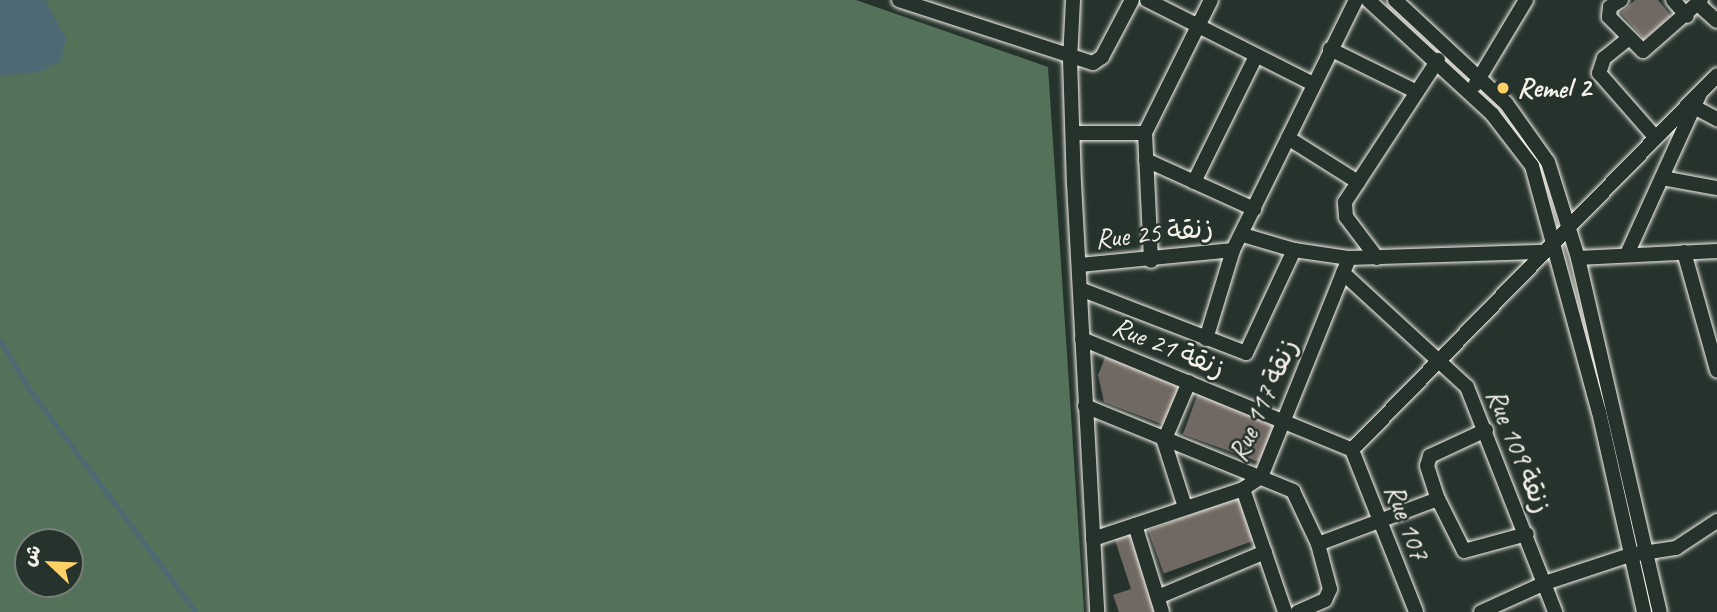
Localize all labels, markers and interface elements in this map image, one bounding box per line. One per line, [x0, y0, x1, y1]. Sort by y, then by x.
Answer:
place label: Remel 2 [1517, 71, 1591, 105]
marker: Remel 2 [1495, 80, 1511, 96]
street label: Rue 25 زنقة [1093, 210, 1215, 256]
street label: Rue 21 زنقة [1108, 309, 1230, 385]
street label: Rue 117 زنقة [1221, 333, 1305, 467]
street label: Rue 109 زنقة [1479, 384, 1559, 518]
street label: Rue 107 [1377, 479, 1437, 565]
north arrow [14, 528, 84, 598]
text: ش [16, 541, 47, 570]

